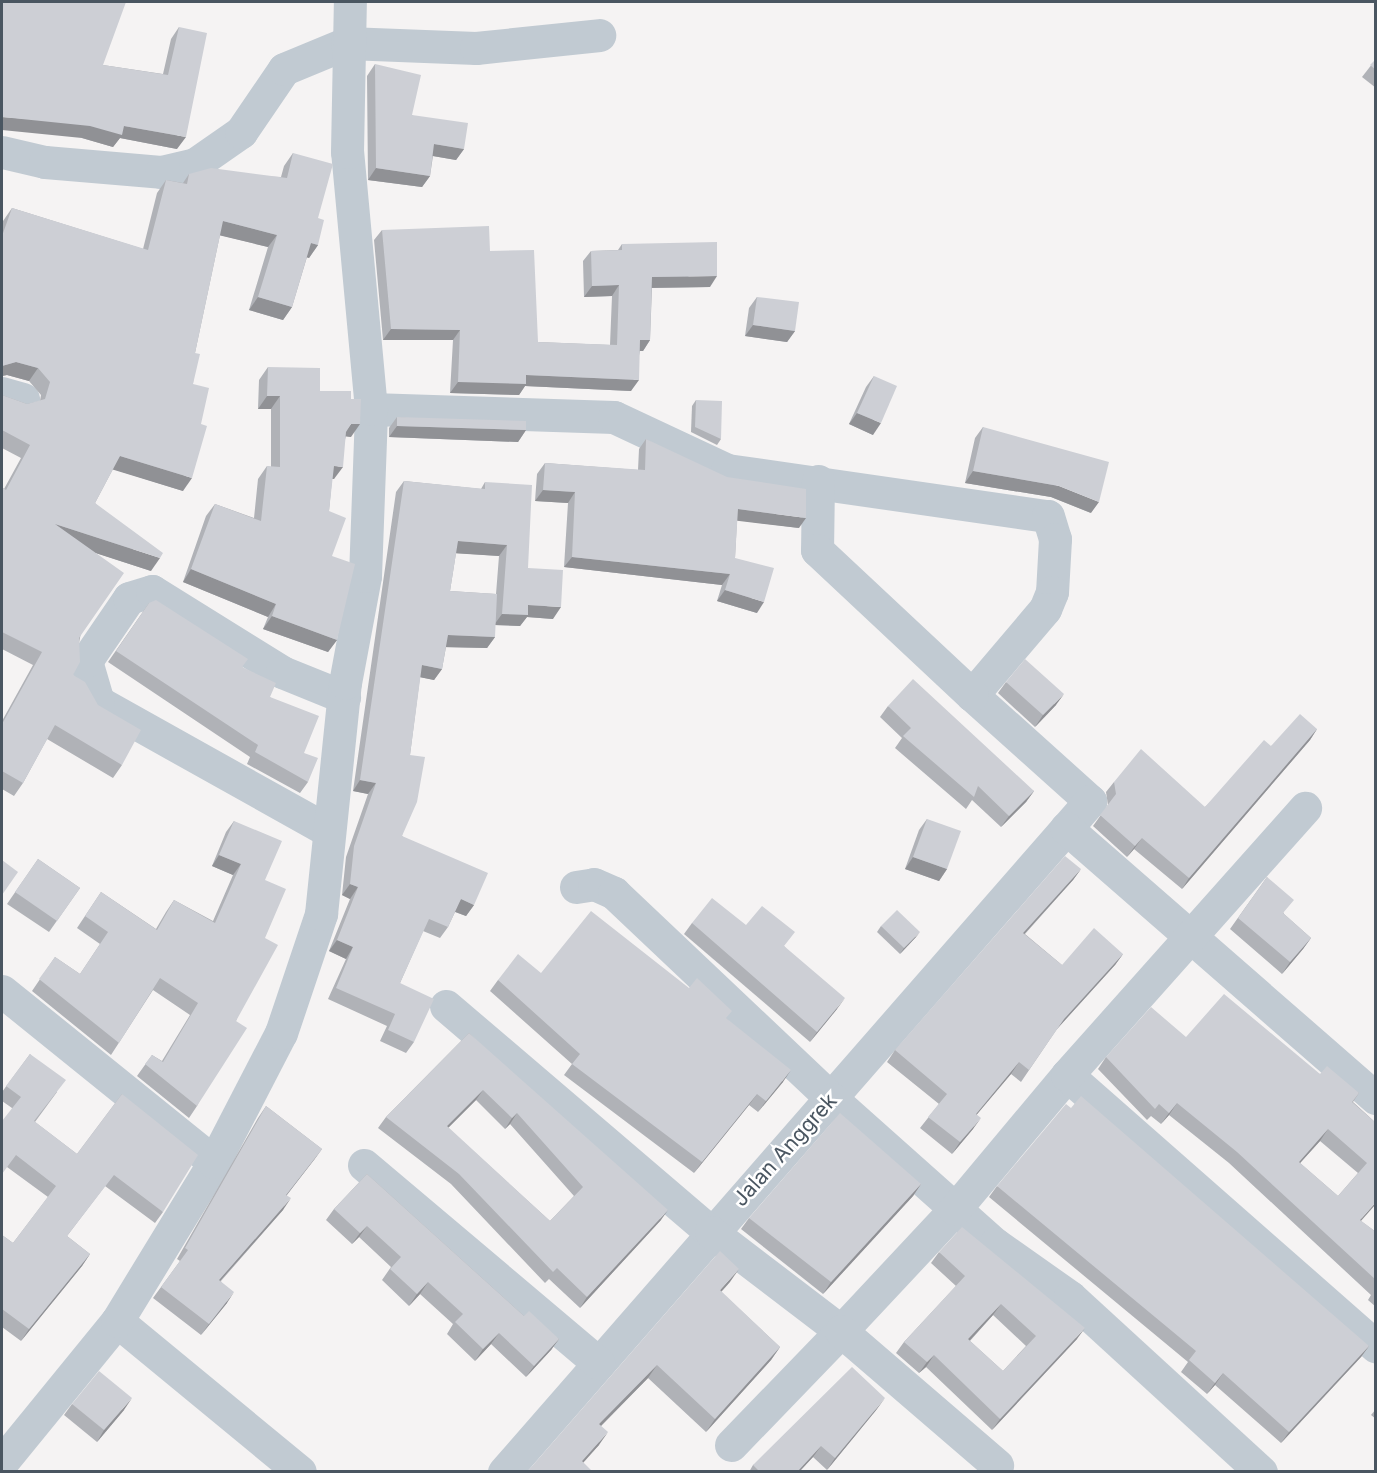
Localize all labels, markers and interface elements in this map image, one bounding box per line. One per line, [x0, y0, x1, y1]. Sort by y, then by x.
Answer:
street label: Jalan Anggrek [728, 1088, 842, 1212]

